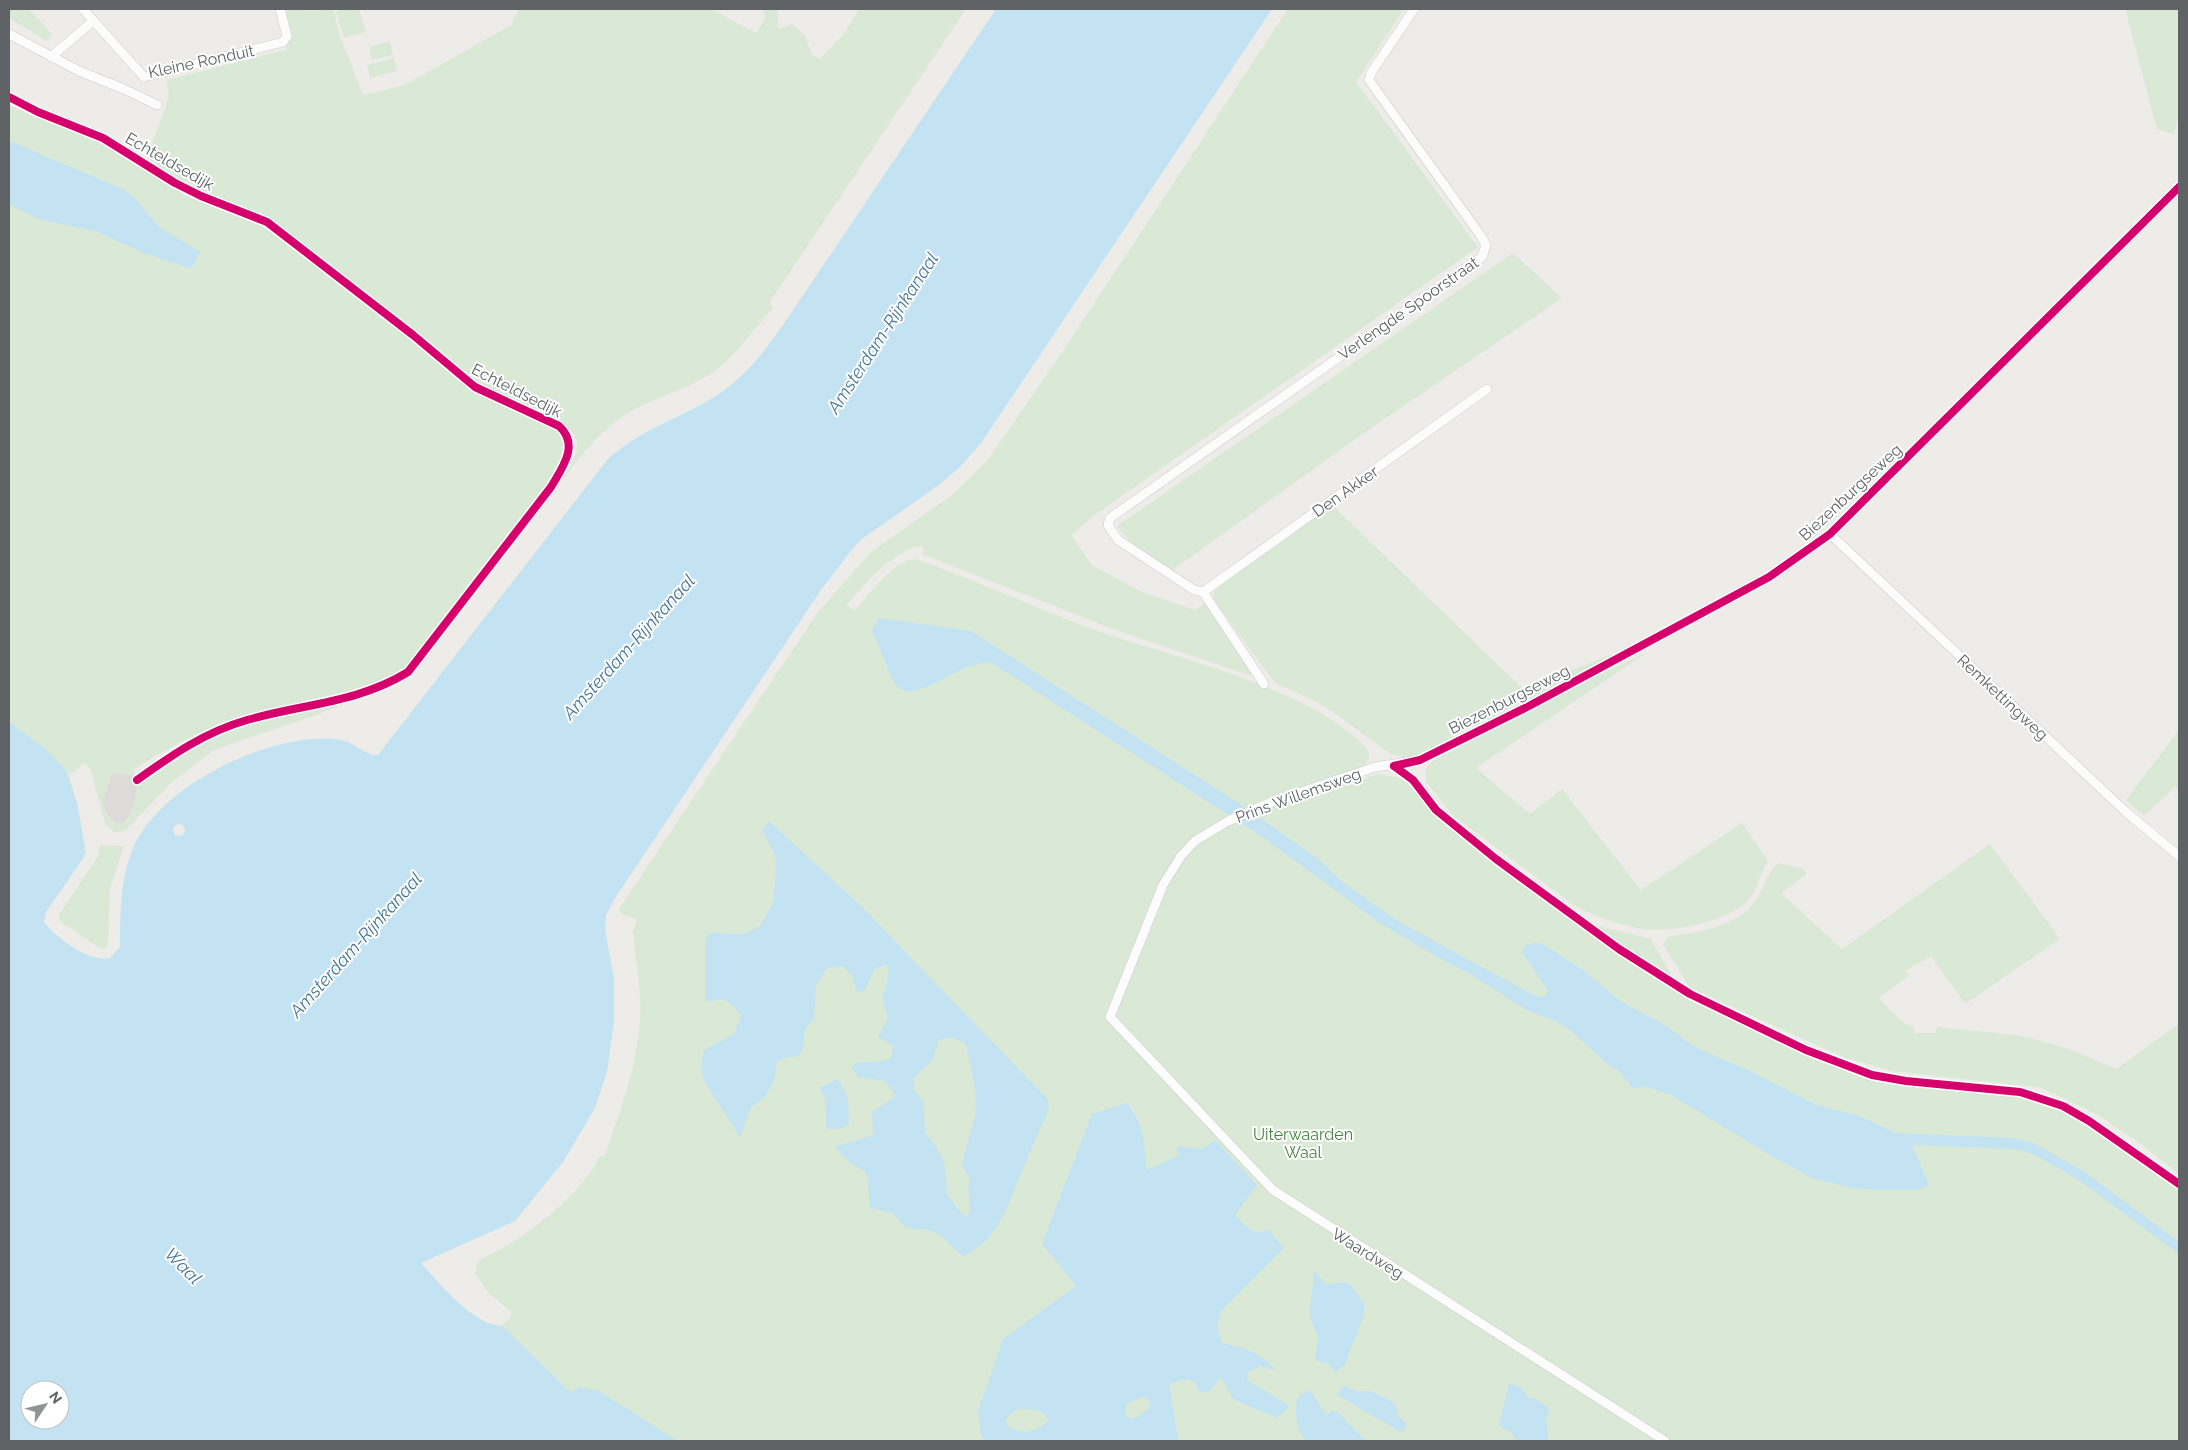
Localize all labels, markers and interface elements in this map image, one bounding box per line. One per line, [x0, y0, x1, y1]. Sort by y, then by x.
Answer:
street label: Kleine Ronduit [146, 41, 256, 82]
street label: Echteldsedijk [122, 128, 218, 195]
water label: Amsterdam-Rijnkanaal [822, 248, 943, 418]
street label: Verlengde Spoorstraat [1335, 252, 1483, 364]
street label: Echteldsedijk [468, 359, 566, 422]
street label: Biezenburgseweg [1795, 440, 1906, 545]
street label: Den Akker [1309, 462, 1382, 521]
water label: Amsterdam-Rijnkanaal [557, 570, 699, 724]
street label: Remkettingweg [1953, 650, 2052, 744]
street label: Biezenburgseweg [1445, 661, 1573, 738]
street label: Prins Willemsweg [1233, 764, 1364, 827]
water label: Amsterdam-Rijnkanaal [284, 868, 426, 1022]
park label: Uiterwaarden Waal [1253, 1125, 1353, 1162]
street label: Waardweg [1328, 1224, 1407, 1283]
water label: Waal [161, 1243, 206, 1289]
north arrow [20, 1380, 70, 1430]
text: N [46, 1389, 65, 1407]

